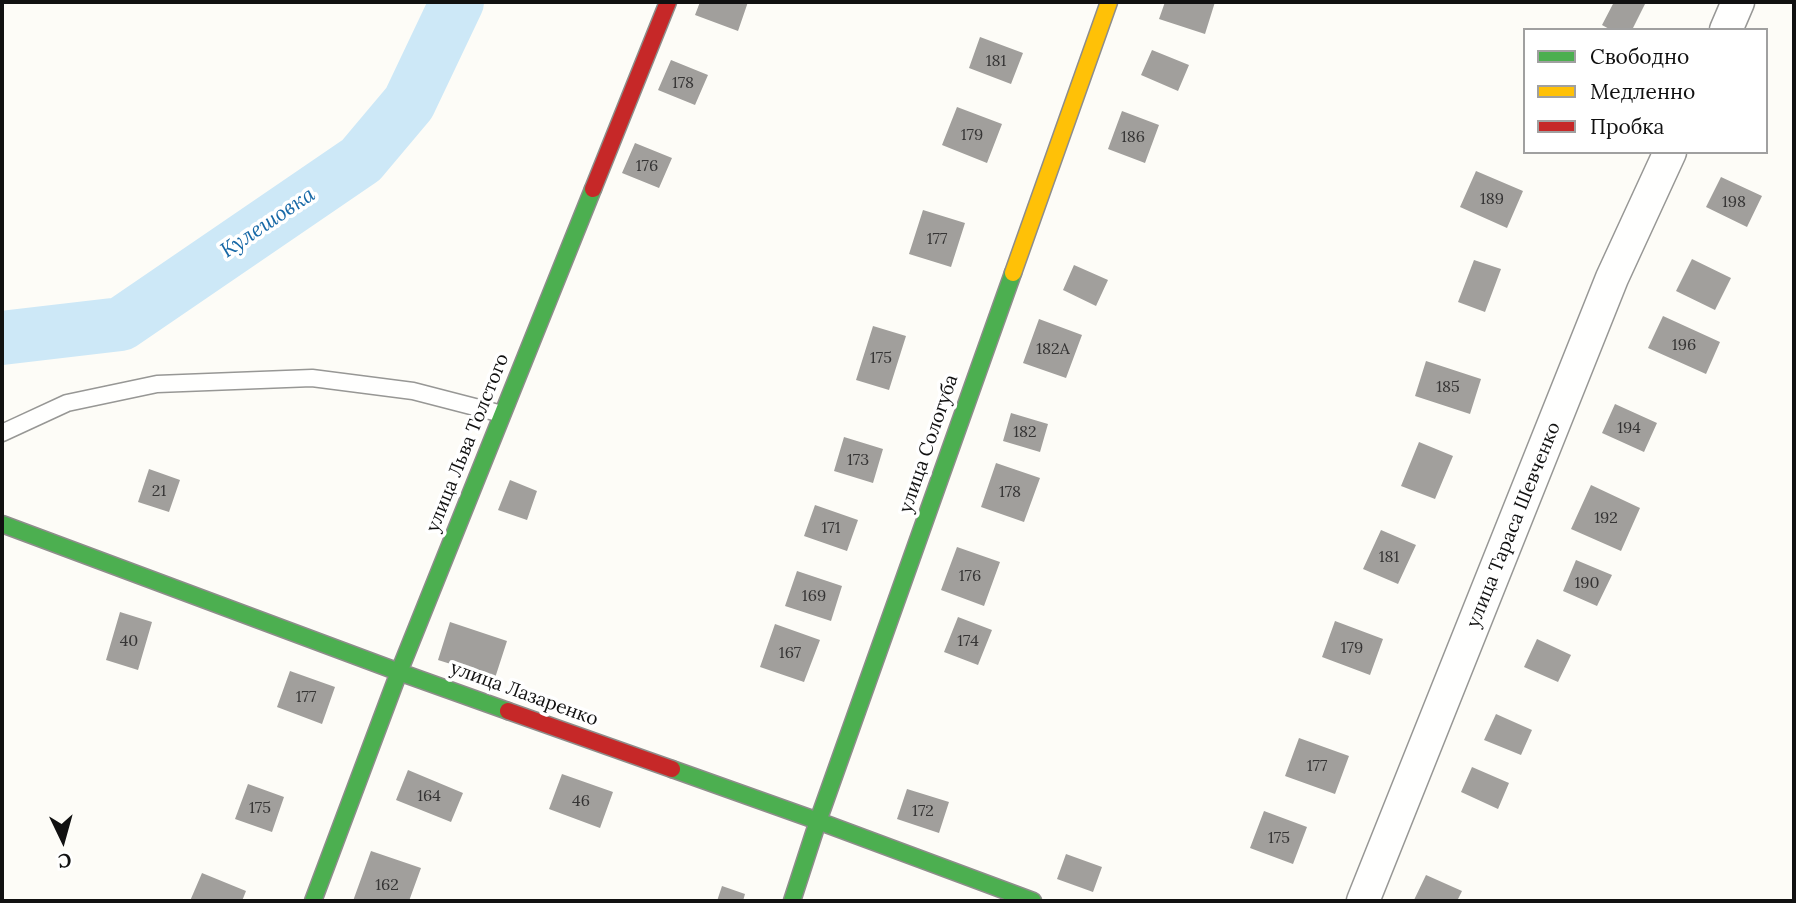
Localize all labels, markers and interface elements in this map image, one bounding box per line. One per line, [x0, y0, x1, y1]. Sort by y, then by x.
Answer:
legend [1523, 28, 1768, 154]
text: Свободно [1590, 43, 1689, 70]
house number: 181 [986, 51, 1006, 71]
house number: 178 [672, 73, 694, 93]
text: Медленно [1590, 78, 1695, 105]
text: Пробка [1590, 113, 1664, 140]
house number: 179 [961, 125, 983, 145]
house number: 186 [1121, 127, 1145, 147]
house number: 176 [636, 156, 658, 176]
water label: Кулешовка [216, 182, 320, 264]
house number: 189 [1480, 189, 1504, 209]
house number: 198 [1722, 192, 1746, 212]
house number: 177 [927, 229, 947, 249]
house number: 196 [1672, 335, 1696, 355]
house number: 182А [1036, 339, 1070, 359]
house number: 175 [870, 348, 892, 368]
street label: улица Льва Толстого [422, 350, 514, 536]
street label: улица Сологуба [895, 372, 963, 516]
house number: 185 [1436, 377, 1460, 397]
house number: 194 [1617, 418, 1641, 438]
street label: улица Тараса Шевченко [1462, 419, 1566, 631]
house number: 182 [1013, 422, 1037, 442]
house number: 173 [847, 450, 869, 470]
house number: 21 [152, 481, 166, 501]
house number: 178 [999, 482, 1021, 502]
house number: 192 [1594, 508, 1618, 528]
house number: 171 [821, 518, 841, 538]
house number: 181 [1379, 547, 1399, 567]
house number: 176 [959, 566, 981, 586]
house number: 190 [1574, 573, 1600, 593]
house number: 169 [802, 586, 826, 606]
house number: 40 [120, 631, 138, 651]
house number: 174 [957, 631, 979, 651]
house number: 179 [1341, 638, 1363, 658]
house number: 167 [779, 643, 801, 663]
street label: улица Лазаренко [447, 657, 601, 731]
house number: 177 [296, 687, 316, 707]
house number: 177 [1307, 756, 1327, 776]
house number: 164 [417, 786, 441, 806]
house number: 46 [572, 791, 590, 811]
house number: 175 [249, 798, 271, 818]
house number: 172 [912, 801, 934, 821]
north arrow [28, 805, 98, 875]
house number: 175 [1268, 828, 1290, 848]
text: С [57, 848, 72, 873]
house number: 162 [375, 875, 399, 895]

